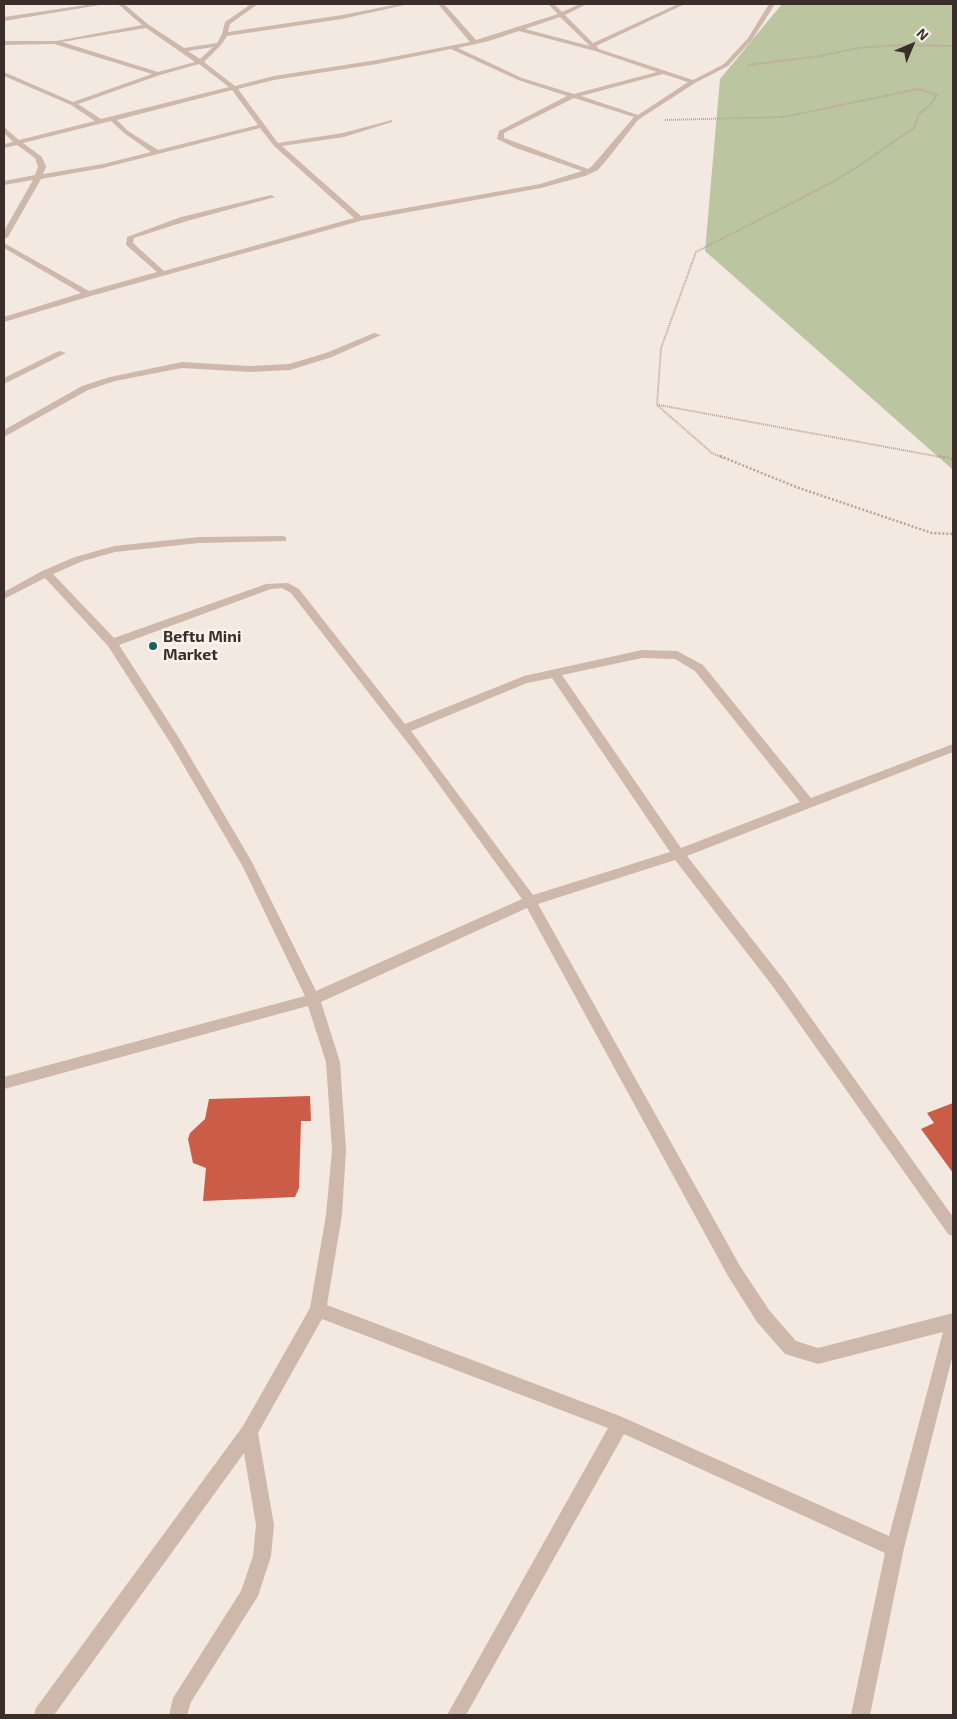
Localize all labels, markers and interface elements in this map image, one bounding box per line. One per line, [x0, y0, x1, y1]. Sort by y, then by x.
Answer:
north arrow [887, 20, 937, 70]
text: N [913, 24, 933, 44]
place label: Beftu Mini Market [163, 627, 241, 665]
marker: Beftu Mini Market [147, 640, 159, 652]

